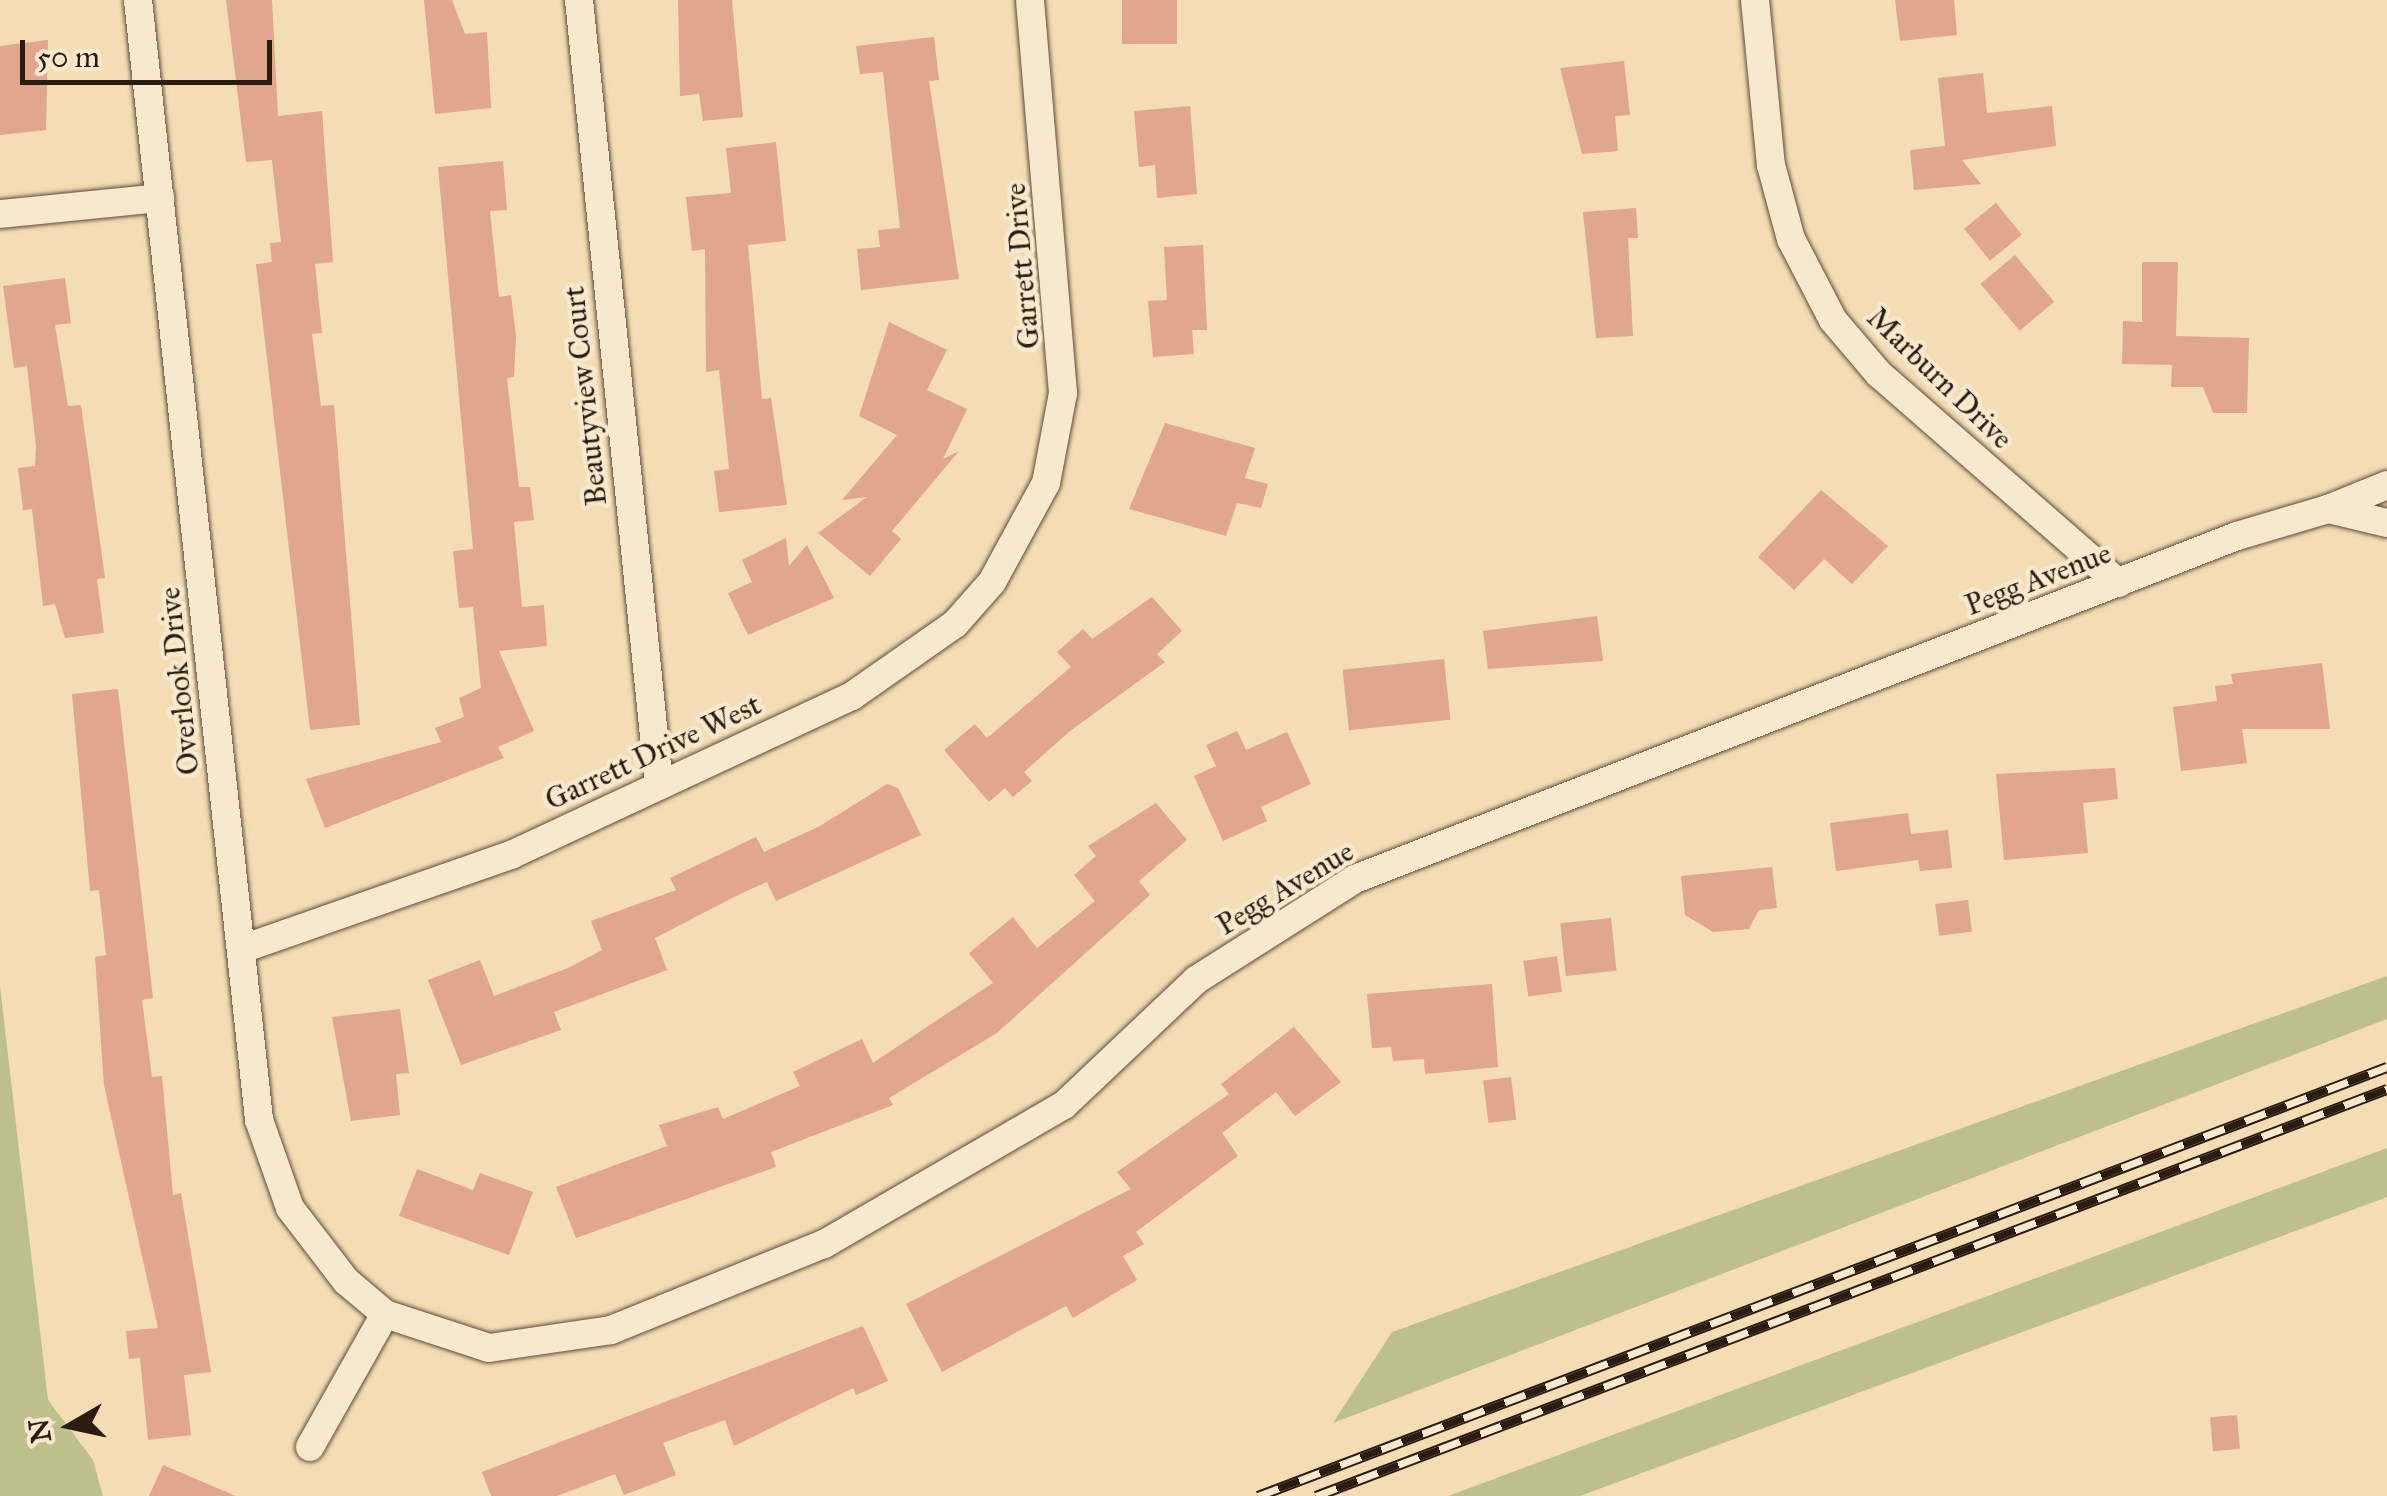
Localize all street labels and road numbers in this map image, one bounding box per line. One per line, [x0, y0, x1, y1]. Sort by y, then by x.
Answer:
street label: Garrett Drive [997, 182, 1047, 350]
street label: Beautyview Court [556, 284, 614, 508]
street label: Marburn Drive [1860, 300, 2020, 456]
street label: Pegg Avenue [1960, 535, 2116, 623]
street label: Overlook Drive [151, 585, 207, 777]
street label: Garrett Drive West [539, 686, 767, 818]
street label: Pegg Avenue [1210, 833, 1360, 943]

